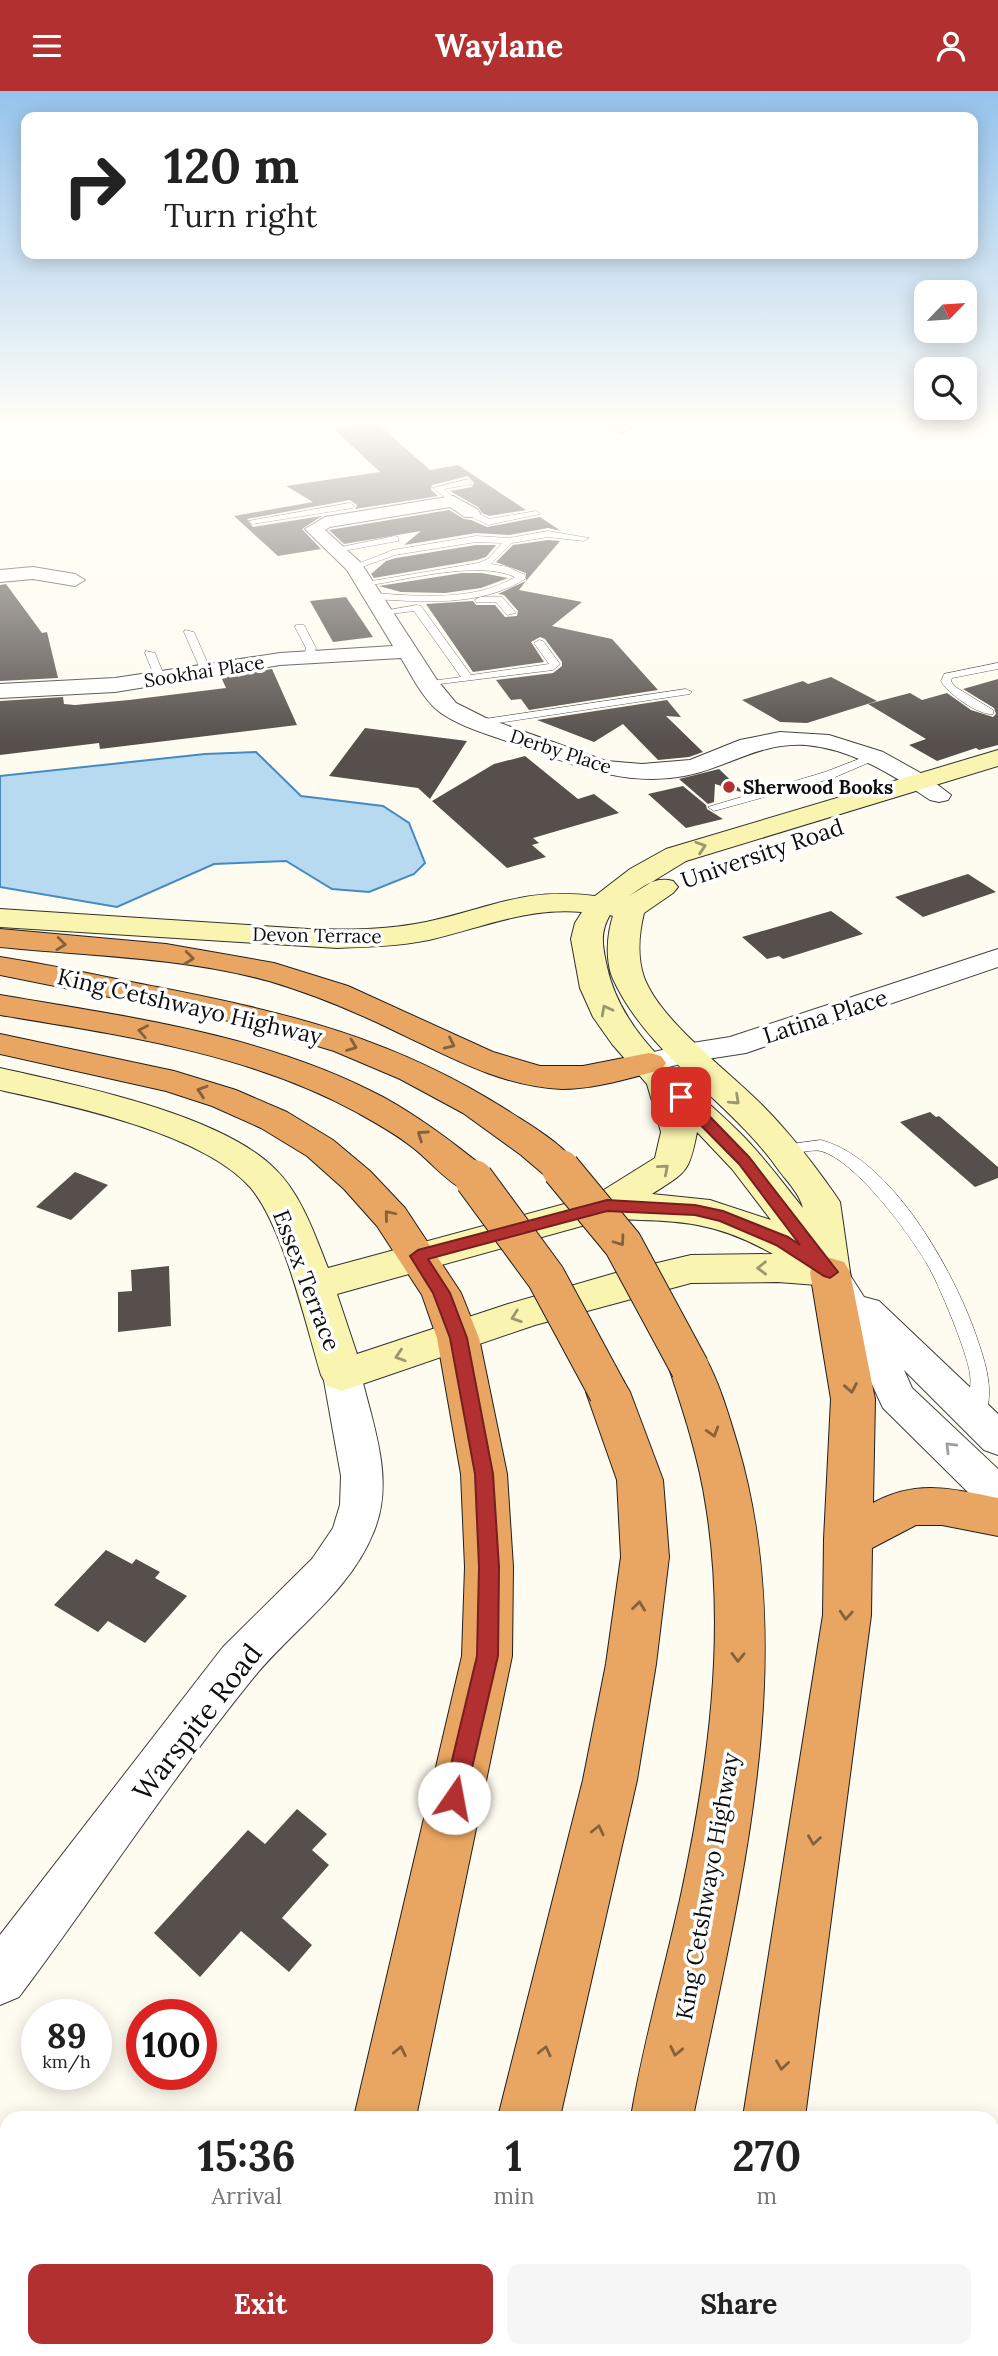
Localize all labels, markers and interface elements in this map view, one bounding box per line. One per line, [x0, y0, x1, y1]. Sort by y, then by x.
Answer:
text: Waylane [435, 25, 563, 66]
icon: menu [28, 27, 66, 65]
icon: person [932, 27, 970, 65]
text: 120 m [164, 134, 299, 196]
icon: right [49, 140, 140, 231]
text: Turn right [164, 195, 317, 236]
north arrow [914, 280, 976, 343]
map controls [914, 280, 977, 420]
button: search [914, 357, 977, 420]
street label: Sookhai Place [142, 650, 266, 692]
street label: Derby Place [507, 723, 615, 779]
place label: Sherwood Books [743, 775, 893, 799]
marker: Sherwood Books [721, 779, 737, 795]
street label: University Road [677, 812, 847, 894]
one-way arrow [694, 841, 706, 856]
street label: Devon Terrace [252, 922, 382, 948]
one-way arrow [55, 936, 66, 951]
one-way arrow [183, 950, 195, 965]
street label: King Cetshwayo Highway [55, 961, 326, 1051]
street label: Latina Place [759, 982, 891, 1050]
one-way arrow [601, 1005, 615, 1017]
one-way arrow [137, 1024, 149, 1039]
one-way arrow [443, 1036, 455, 1050]
one-way arrow [346, 1038, 358, 1052]
pin [651, 1067, 711, 1127]
icon: arrive [662, 1078, 700, 1116]
one-way arrow [197, 1085, 209, 1099]
one-way arrow [727, 1091, 740, 1104]
one-way arrow [417, 1131, 430, 1143]
one-way arrow [656, 1165, 669, 1177]
street label: Essex Terrace [267, 1205, 347, 1355]
one-way arrow [384, 1211, 397, 1223]
one-way arrow [611, 1233, 624, 1246]
one-way arrow [756, 1261, 767, 1276]
one-way arrow [510, 1309, 523, 1323]
one-way arrow [395, 1348, 407, 1363]
one-way arrow [843, 1382, 858, 1393]
one-way arrow [704, 1426, 719, 1438]
one-way arrow [945, 1443, 958, 1456]
one-way arrow [631, 1600, 646, 1612]
one-way arrow [839, 1609, 854, 1620]
street label: Warspite Road [124, 1636, 270, 1808]
one-way arrow [730, 1652, 745, 1663]
street label: King Cetshwayo Highway [669, 1749, 745, 2022]
position arrow [417, 1761, 491, 1835]
one-way arrow [590, 1824, 604, 1836]
one-way arrow [807, 1834, 822, 1846]
speed limit sign: 100 [126, 1999, 217, 2090]
text: 89 [46, 2013, 87, 2058]
one-way arrow [391, 2045, 406, 2057]
one-way arrow [537, 2045, 551, 2057]
one-way arrow [670, 2045, 685, 2057]
text: km/h [42, 2050, 91, 2073]
one-way arrow [775, 2059, 790, 2071]
text: 15:36 [198, 2129, 296, 2183]
text: 1 [506, 2129, 523, 2183]
text: 270 [732, 2129, 801, 2183]
text: Arrival [212, 2181, 282, 2210]
text: min [494, 2181, 535, 2210]
text: m [756, 2181, 777, 2210]
button: Exit [28, 2264, 493, 2344]
button: Share [507, 2264, 971, 2344]

